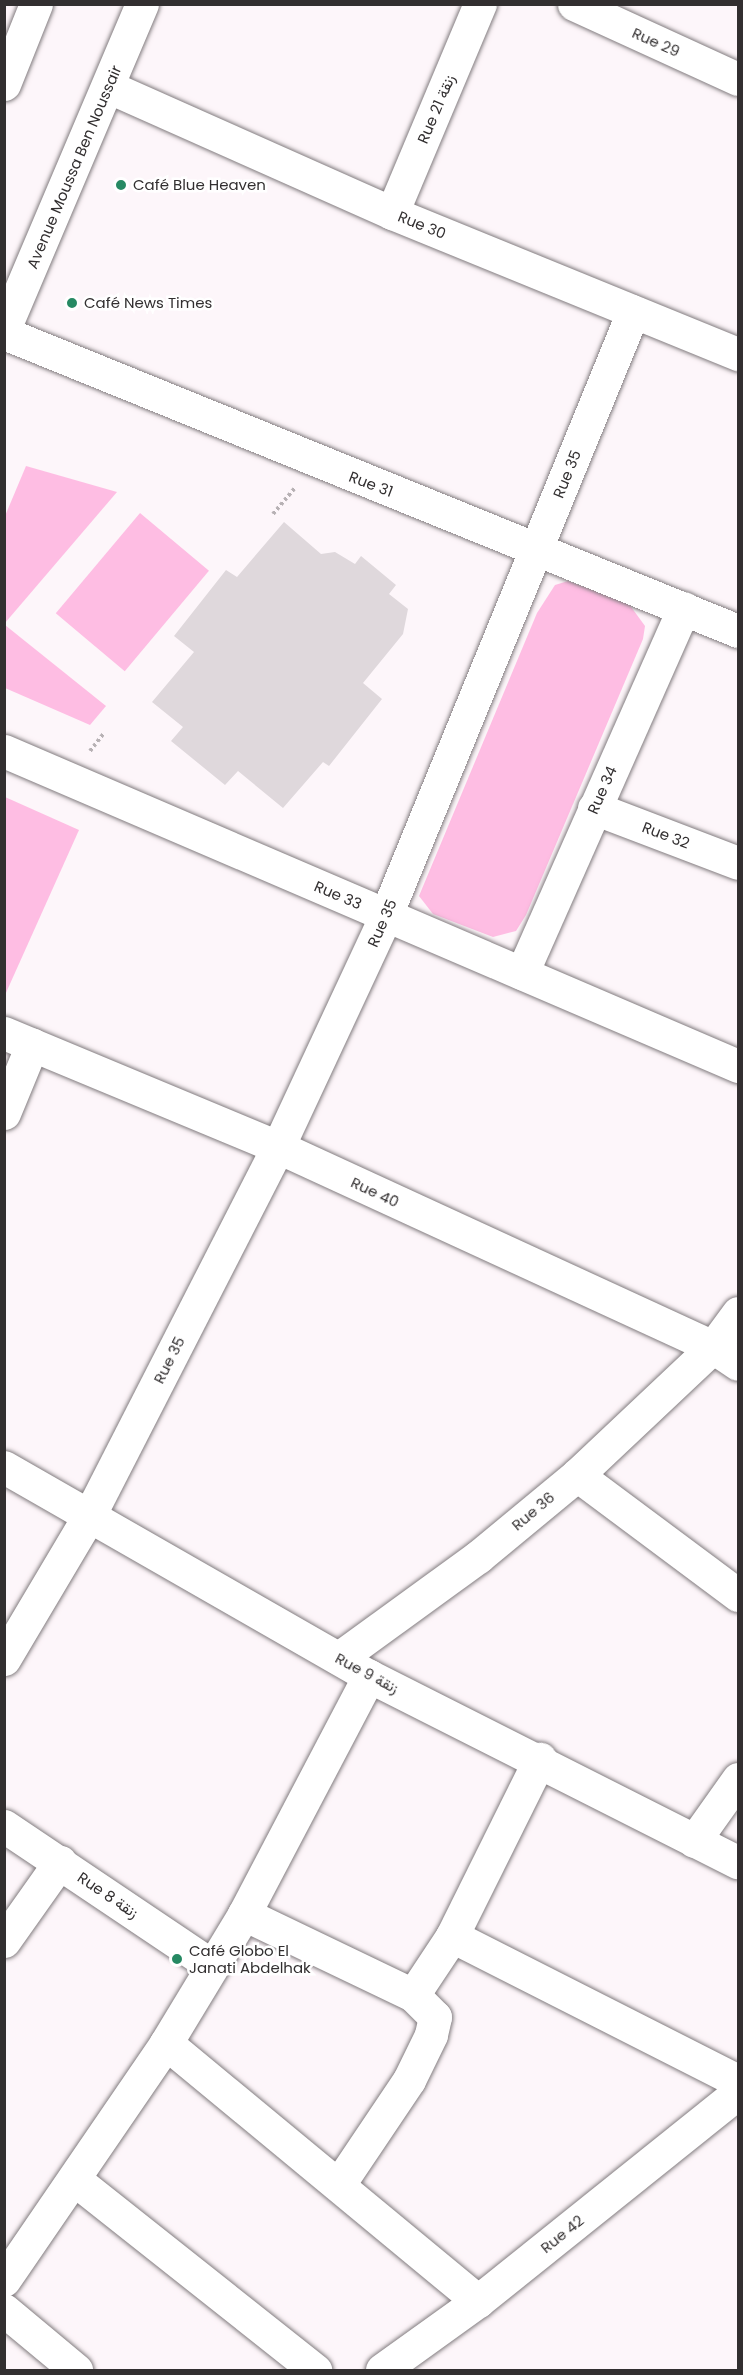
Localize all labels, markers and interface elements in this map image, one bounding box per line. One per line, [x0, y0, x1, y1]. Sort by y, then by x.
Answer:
street label: Rue 29 [629, 24, 683, 60]
street label: Avenue Moussa Ben Noussair [23, 63, 125, 271]
street label: Rue 21 زنقة [413, 72, 459, 146]
place label: Café Blue Heaven [133, 176, 266, 194]
marker: Café Blue Heaven [114, 178, 128, 192]
street label: Rue 30 [395, 207, 449, 243]
place label: Café News Times [84, 294, 212, 312]
marker: Café News Times [65, 296, 79, 310]
street label: Rue 35 [549, 447, 585, 501]
street label: Rue 31 [346, 467, 396, 501]
street label: Rue 34 [584, 763, 620, 817]
street label: Rue 32 [640, 818, 692, 852]
street label: Rue 33 [312, 877, 364, 913]
street label: Rue 35 [364, 896, 400, 950]
street label: Rue 40 [348, 1173, 402, 1211]
street label: Rue 35 [150, 1334, 188, 1386]
street label: Rue 36 [508, 1488, 558, 1534]
street label: Rue 9 زنقة [332, 1649, 402, 1697]
street label: Rue 8 زنقة [74, 1868, 142, 1922]
place label: Café Globo El Janati Abdelhak [189, 1941, 311, 1976]
marker: Café Globo El Janati Abdelhak [170, 1952, 184, 1966]
street label: Rue 42 [537, 2211, 587, 2257]

